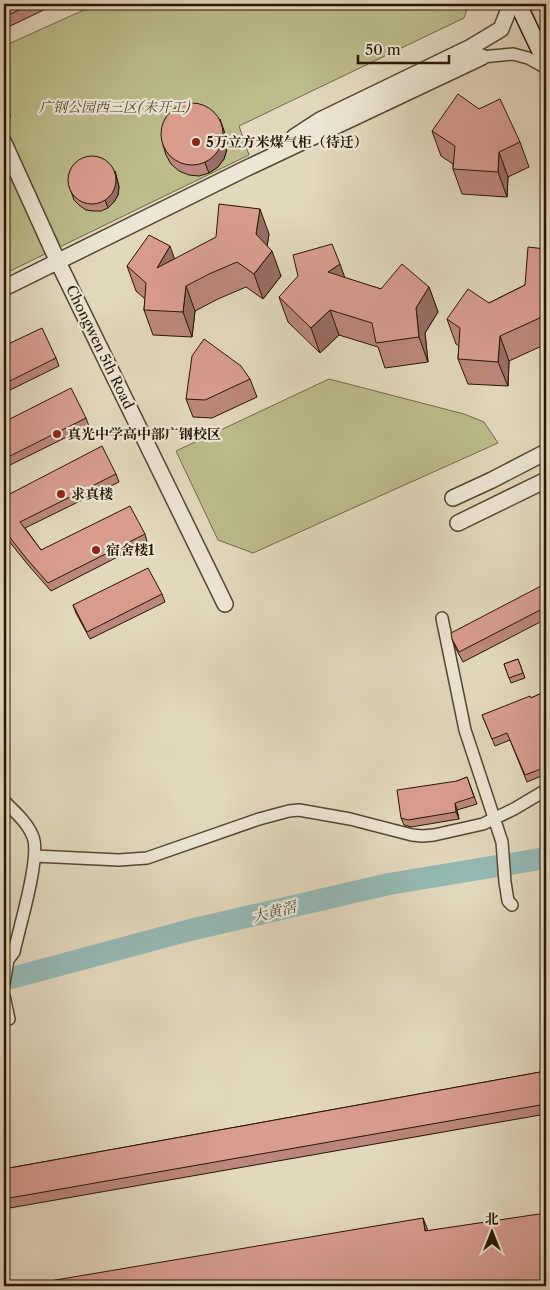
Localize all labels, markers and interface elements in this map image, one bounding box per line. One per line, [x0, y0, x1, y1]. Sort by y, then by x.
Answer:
scale bar [358, 32, 449, 64]
text: 50 m [365, 40, 401, 59]
park label: 广钢公园西三区(未开工) [39, 98, 191, 116]
place label: 5万立方米煤气柜（待迁） [206, 133, 368, 151]
marker: 5万立方米煤气柜（待迁） [190, 136, 202, 148]
street label: Chongwen 5th Road [62, 282, 138, 412]
place label: 真光中学高中部广钢校区 [67, 425, 221, 443]
marker: 真光中学高中部广钢校区 [51, 428, 63, 440]
place label: 求真楼 [71, 485, 113, 503]
marker: 求真楼 [55, 488, 67, 500]
place label: 宿舍楼1 [106, 541, 155, 559]
marker: 宿舍楼1 [90, 544, 102, 556]
water label: 大黄滘 [250, 896, 301, 926]
north arrow [468, 1208, 518, 1258]
text: 北 [485, 1210, 499, 1228]

